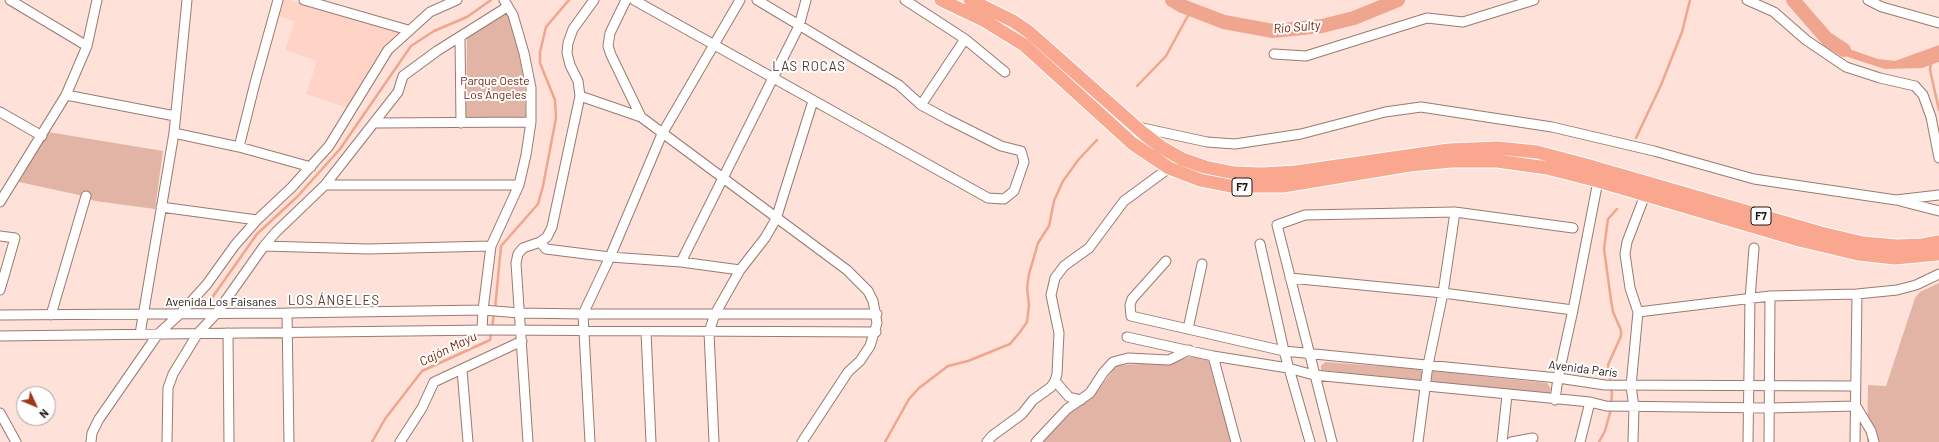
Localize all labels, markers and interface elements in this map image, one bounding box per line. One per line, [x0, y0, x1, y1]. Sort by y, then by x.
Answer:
water label: Río Sulty [1273, 17, 1321, 37]
district label: LAS ROCAS [772, 59, 846, 75]
park label: Parque Oeste Los Ángeles [460, 74, 530, 102]
road number: F7 [1232, 178, 1252, 196]
road number: F7 [1751, 207, 1771, 225]
district label: LOS ÁNGELES [288, 293, 380, 309]
street label: Avenida Los Faisanes [166, 295, 276, 309]
water label: Cajón Mayu [417, 328, 479, 370]
street label: Avenida París [1548, 358, 1618, 380]
north arrow [16, 386, 56, 426]
text: N [37, 407, 51, 421]

